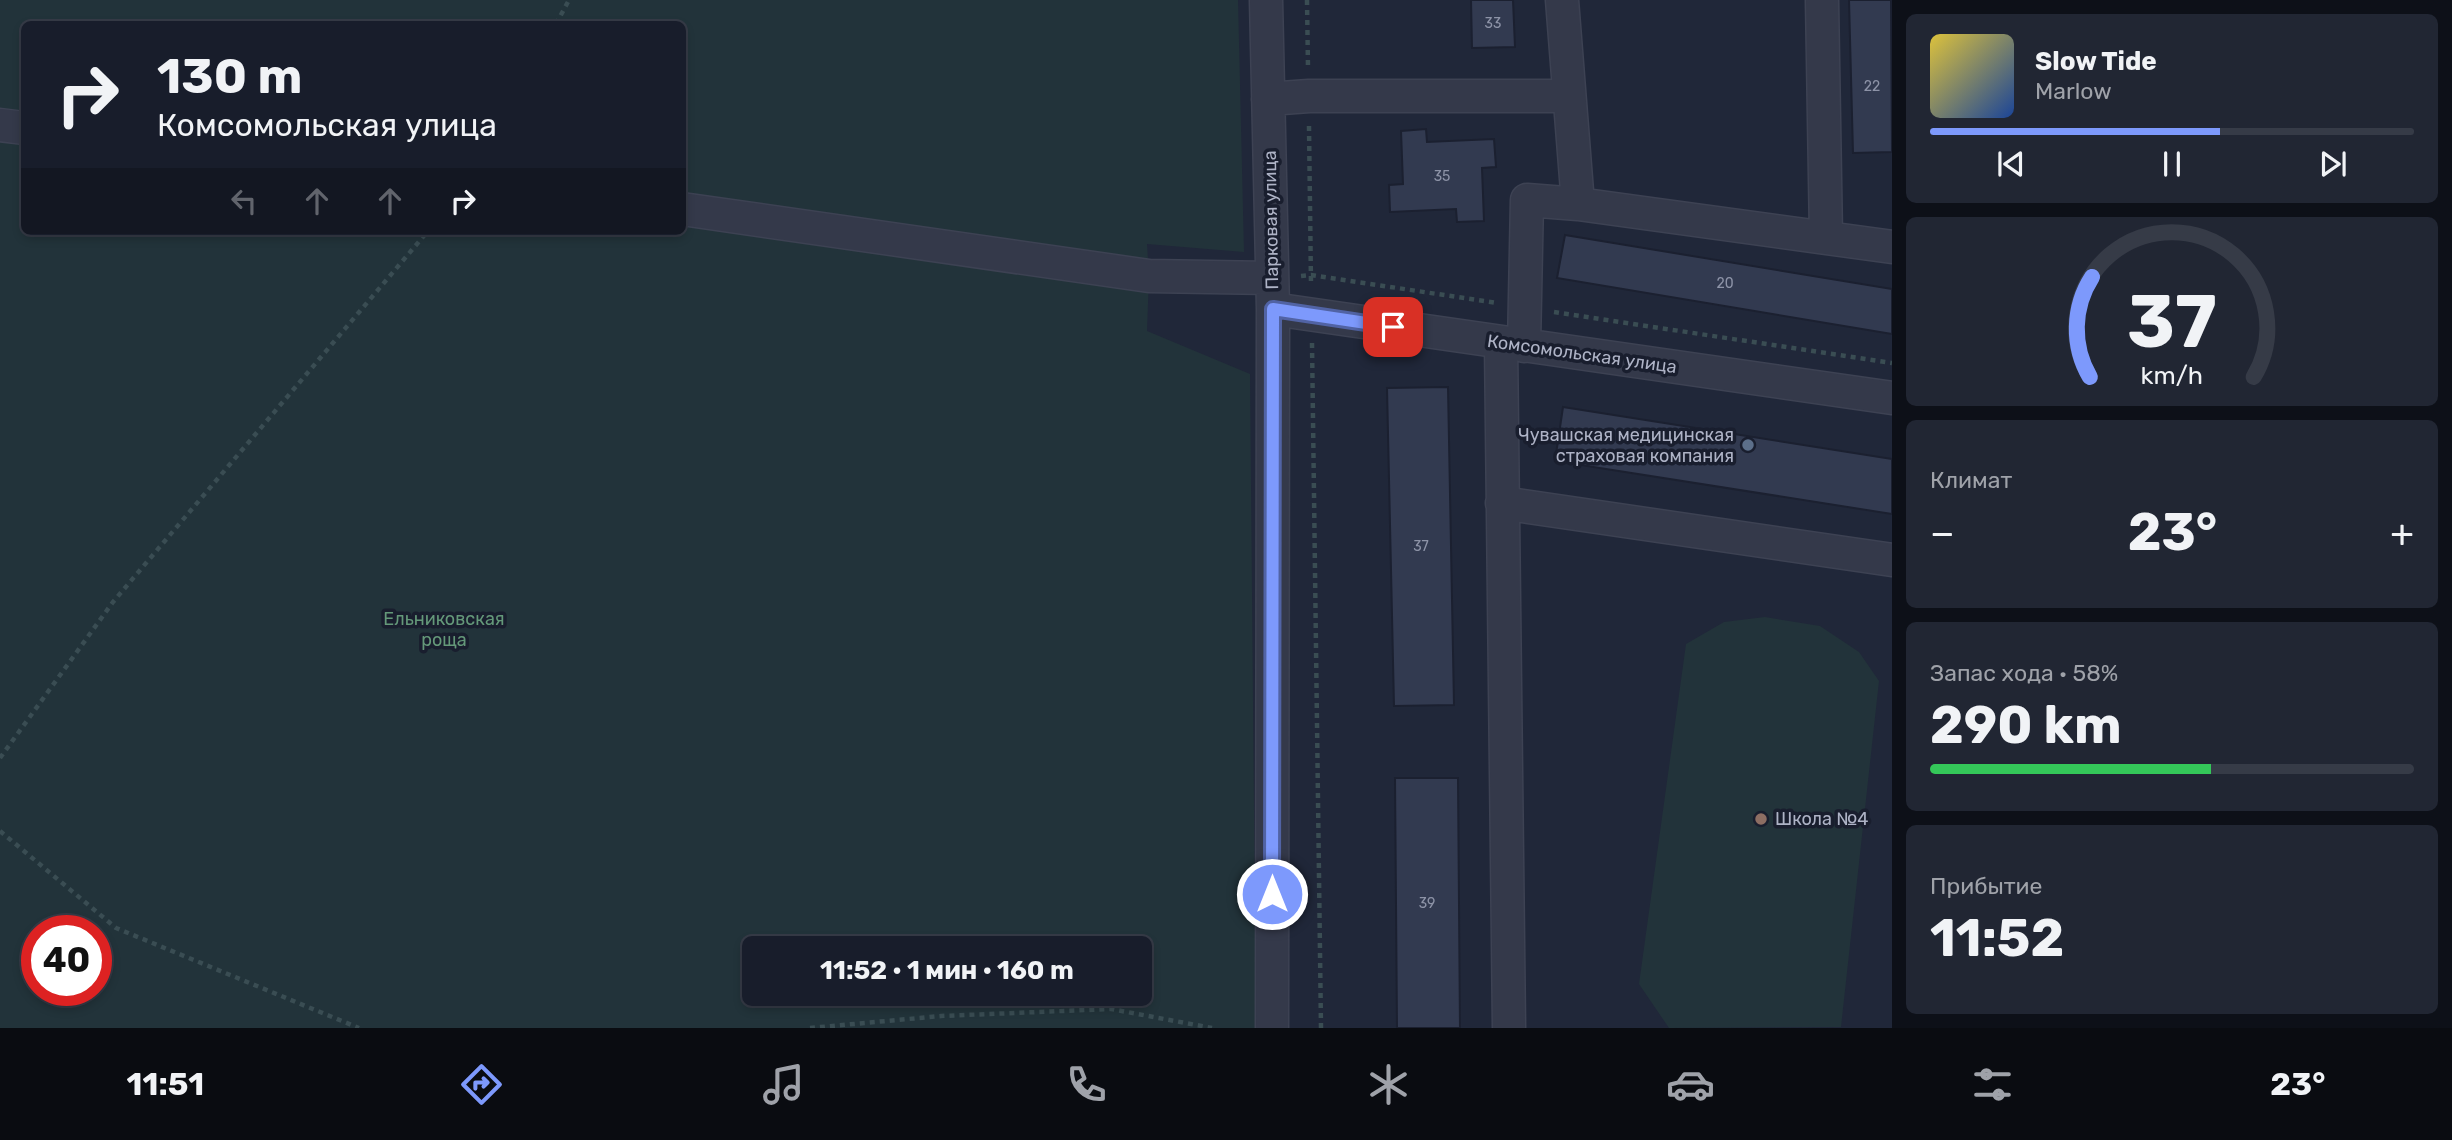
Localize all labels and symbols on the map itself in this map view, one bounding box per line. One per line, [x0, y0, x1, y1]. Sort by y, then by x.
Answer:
house number: 33 [1485, 15, 1501, 32]
house number: 22 [1864, 78, 1880, 95]
street label: Парковая улица [1259, 150, 1283, 290]
house number: 35 [1434, 168, 1450, 185]
house number: 20 [1716, 275, 1734, 292]
pin [1363, 297, 1423, 357]
street label: Комсомольская улица [1486, 330, 1678, 378]
place label: Чувашская медицинская страховая компания [1518, 424, 1734, 467]
marker: Чувашская медицинская страховая компания [1740, 437, 1756, 453]
house number: 37 [1413, 538, 1429, 555]
park label: Ельниковская роща [383, 608, 505, 651]
place label: Школа №4 [1775, 808, 1868, 830]
marker: Школа №4 [1753, 811, 1769, 827]
position arrow [1235, 857, 1309, 931]
house number: 39 [1419, 895, 1435, 912]
speed limit sign: 40 [21, 915, 112, 1006]

